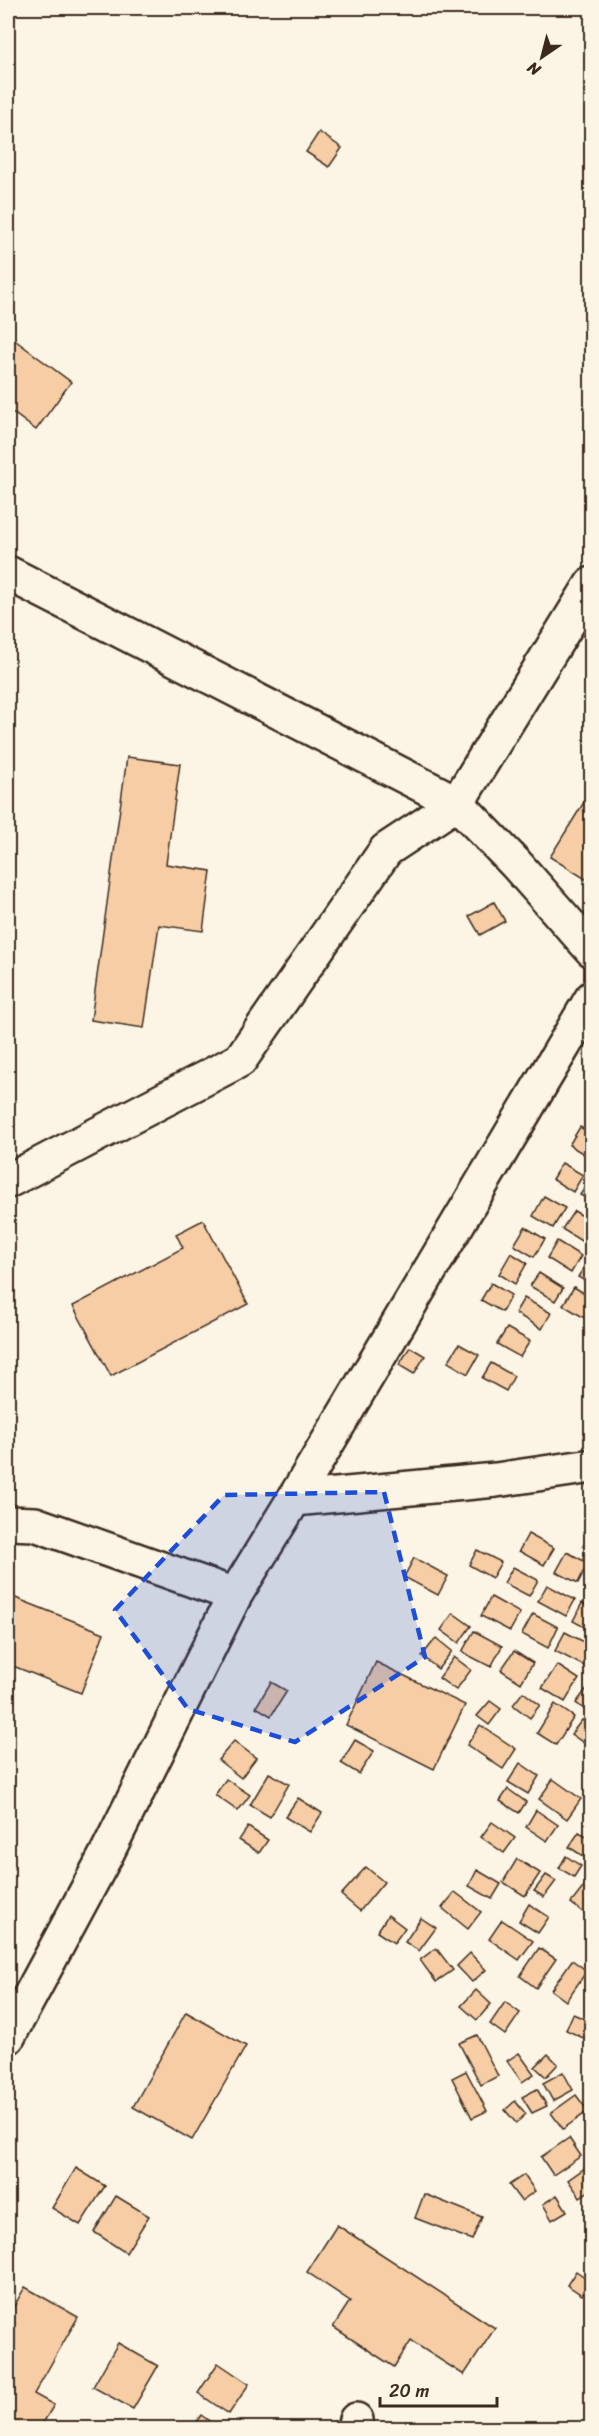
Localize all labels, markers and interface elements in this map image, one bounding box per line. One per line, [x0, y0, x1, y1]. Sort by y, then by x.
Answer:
north arrow [512, 27, 572, 87]
text: N [520, 53, 547, 85]
scale bar [380, 2370, 497, 2408]
text: 20 m [389, 2375, 429, 2407]

